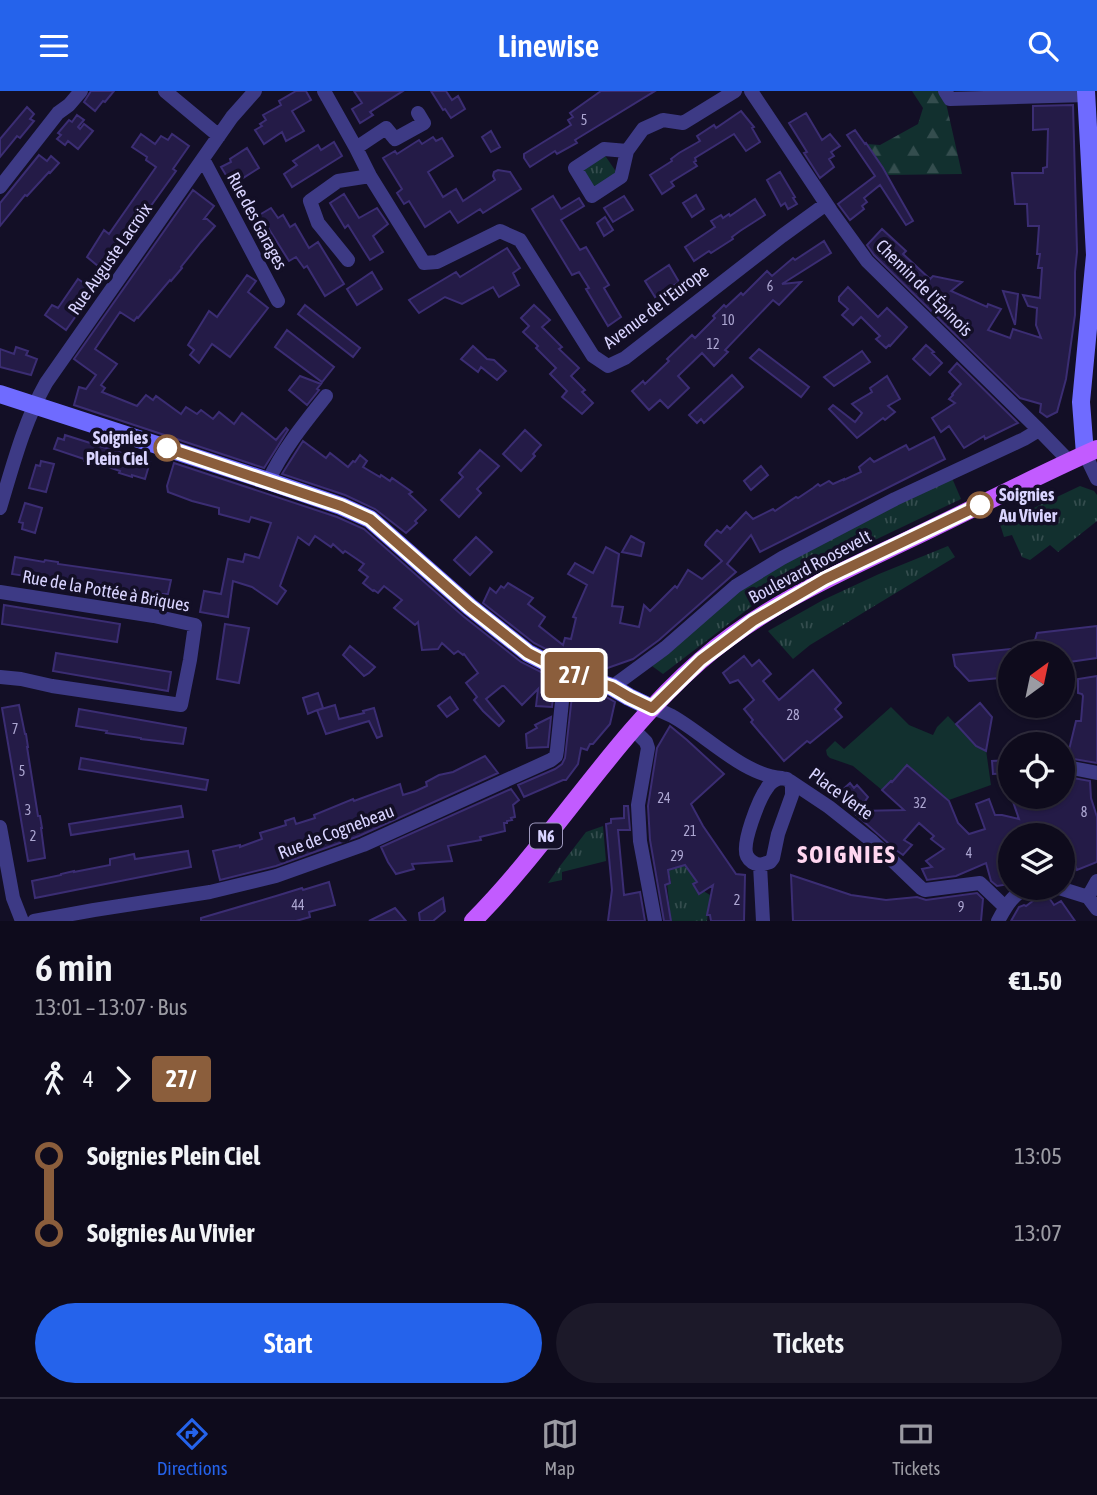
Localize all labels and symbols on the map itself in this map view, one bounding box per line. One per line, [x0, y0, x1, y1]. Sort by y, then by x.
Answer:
house number: 5 [581, 112, 587, 128]
street label: Rue des Garages [223, 169, 292, 273]
street label: Rue Auguste Lacroix [63, 199, 156, 319]
street label: Chemin de l'Épinois [872, 235, 977, 340]
street label: Avenue de l'Europe [599, 260, 712, 353]
house number: 6 [767, 278, 774, 294]
house number: 10 [721, 312, 735, 328]
house number: 12 [706, 336, 720, 352]
place label: Soignies Plein Ciel [86, 427, 149, 469]
marker: Soignies Plein Ciel [154, 435, 180, 461]
place label: Soignies Au Vivier [998, 484, 1058, 526]
marker: Soignies Au Vivier [967, 492, 993, 518]
street label: Boulevard Roosevelt [745, 525, 875, 608]
street label: Rue de la Pottée à Briques [21, 565, 191, 616]
north arrow [998, 641, 1074, 717]
line badge: 27/ [534, 652, 614, 698]
house number: 28 [786, 707, 800, 723]
house number: 7 [12, 721, 18, 737]
house number: 5 [19, 763, 25, 779]
street label: Place Verte [805, 763, 877, 824]
house number: 24 [657, 790, 671, 806]
house number: 32 [913, 795, 927, 811]
street label: Rue de Cognebeau [275, 800, 397, 863]
house number: 3 [25, 802, 31, 818]
house number: 8 [1081, 804, 1088, 820]
road number: N6 [530, 823, 562, 849]
house number: 21 [683, 823, 697, 839]
house number: 2 [30, 828, 36, 844]
district label: SOIGNIES [797, 841, 897, 868]
house number: 4 [966, 845, 973, 861]
house number: 29 [670, 848, 684, 864]
house number: 2 [734, 892, 740, 908]
house number: 44 [291, 897, 305, 913]
house number: 9 [958, 899, 964, 915]

